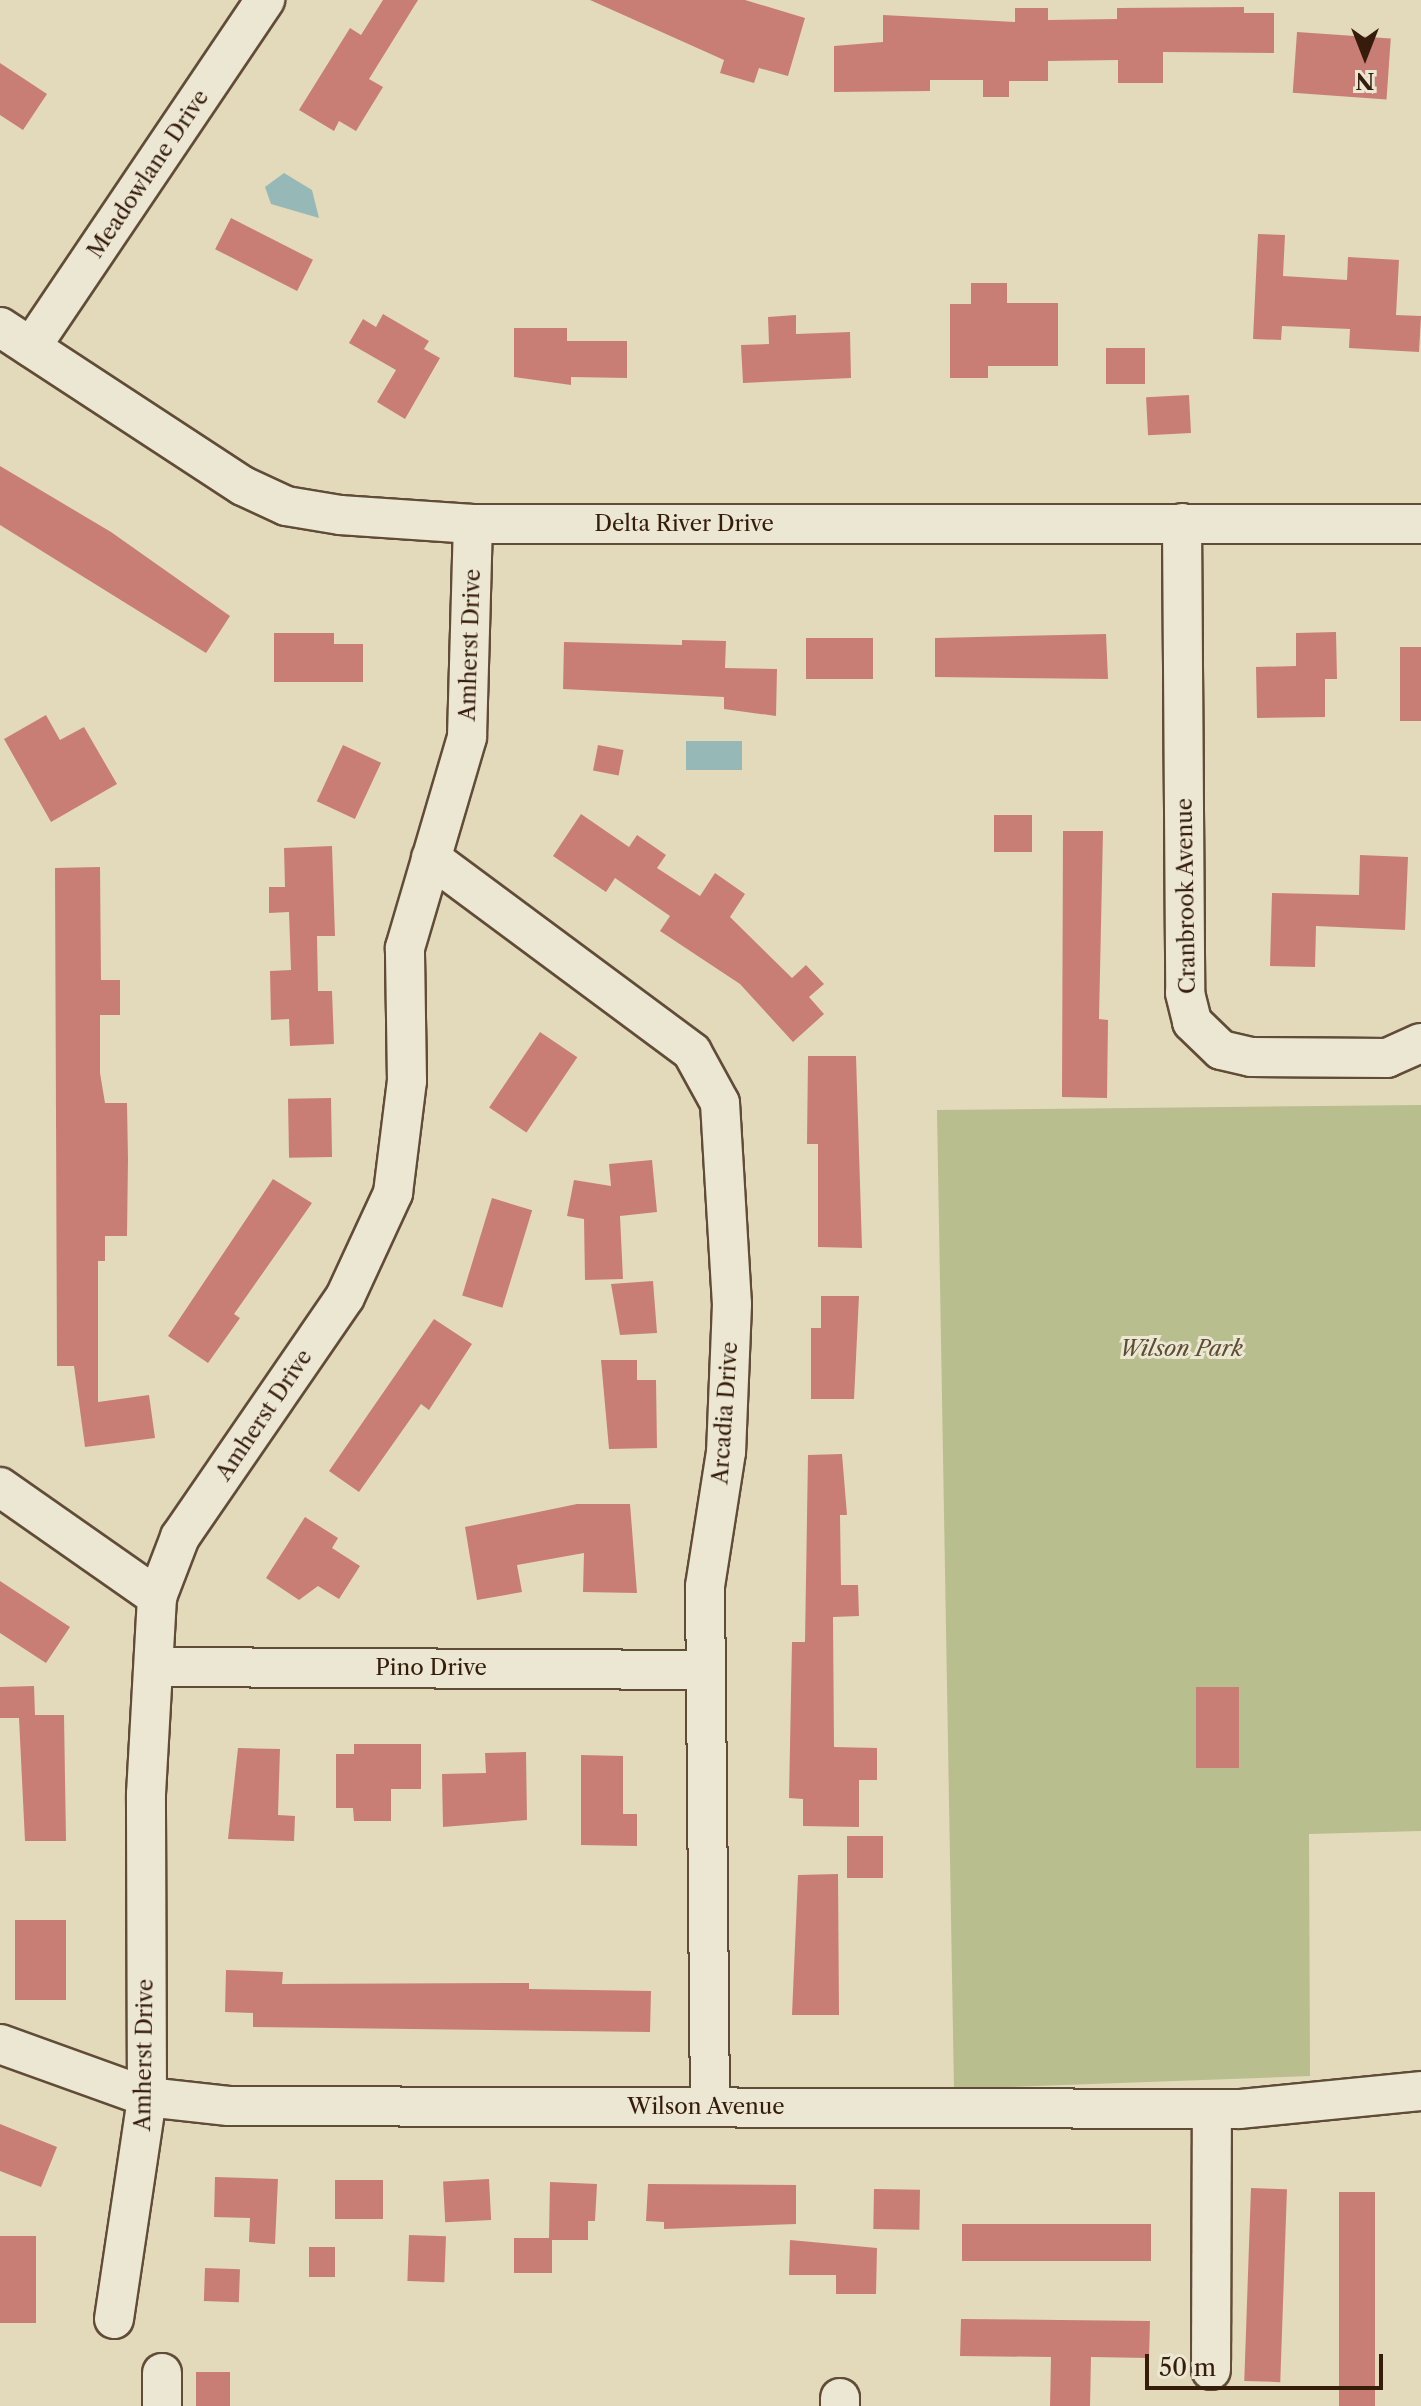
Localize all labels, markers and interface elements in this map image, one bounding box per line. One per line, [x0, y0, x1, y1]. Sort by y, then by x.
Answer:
north arrow [1325, 16, 1405, 96]
text: N [1355, 67, 1375, 94]
street label: Meadowlane Drive [82, 85, 214, 263]
street label: Delta River Drive [594, 511, 774, 537]
street label: Amherst Drive [454, 568, 486, 722]
street label: Cranbrook Avenue [1171, 797, 1201, 995]
park label: Wilson Park [1119, 1336, 1243, 1362]
street label: Arcadia Drive [707, 1341, 743, 1485]
street label: Amherst Drive [210, 1344, 318, 1486]
street label: Pino Drive [375, 1655, 487, 1681]
street label: Amherst Drive [129, 1979, 159, 2131]
street label: Wilson Avenue [627, 2094, 785, 2120]
scale bar [1149, 2338, 1387, 2388]
text: 50 m [1159, 2353, 1216, 2382]

